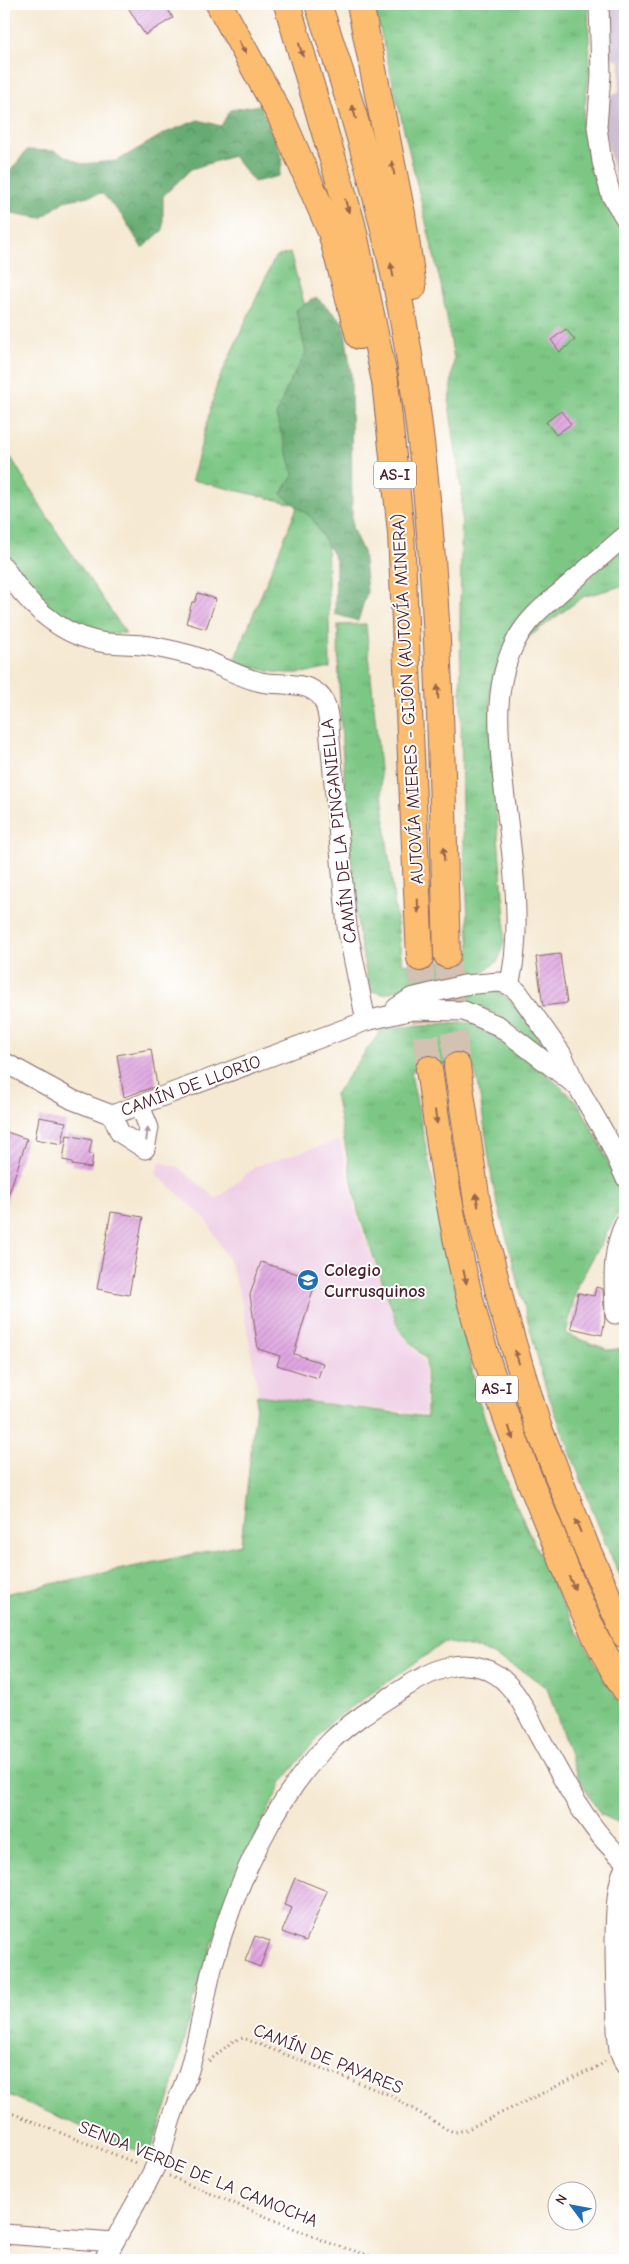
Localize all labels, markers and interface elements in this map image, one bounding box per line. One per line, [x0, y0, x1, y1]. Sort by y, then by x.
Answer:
one-way arrow [238, 40, 247, 53]
one-way arrow [298, 43, 306, 58]
one-way arrow [349, 105, 357, 120]
one-way arrow [389, 161, 397, 176]
one-way arrow [344, 199, 352, 214]
one-way arrow [388, 262, 396, 278]
road number: AS-I [374, 462, 416, 488]
street label: AUTOVÍA MIERES - GIJÓN (AUTOVÍA MINERA) [387, 513, 428, 885]
one-way arrow [434, 684, 442, 700]
street label: CAMÍN DE LA PINGANIELLA [316, 718, 361, 944]
one-way arrow [440, 846, 448, 862]
one-way arrow [414, 898, 422, 914]
street label: CAMÍN DE LLORIO [118, 1050, 264, 1121]
one-way arrow [432, 1109, 440, 1125]
one-way arrow [143, 1125, 151, 1141]
one-way arrow [473, 1191, 481, 1207]
place label: Colegio Currusquinos [324, 1260, 426, 1302]
school or university icon: Colegio Currusquinos [296, 1268, 320, 1292]
one-way arrow [461, 1269, 469, 1284]
one-way arrow [512, 1350, 520, 1365]
road number: AS-I [476, 1376, 518, 1402]
one-way arrow [507, 1425, 515, 1440]
one-way arrow [574, 1518, 582, 1533]
one-way arrow [569, 1576, 577, 1590]
street label: CAMÍN DE PAYARES [250, 2018, 406, 2099]
street label: SENDA VERDE DE LA CAMOCHA [75, 2116, 321, 2232]
north arrow [546, 2182, 596, 2232]
text: N [552, 2191, 571, 2208]

